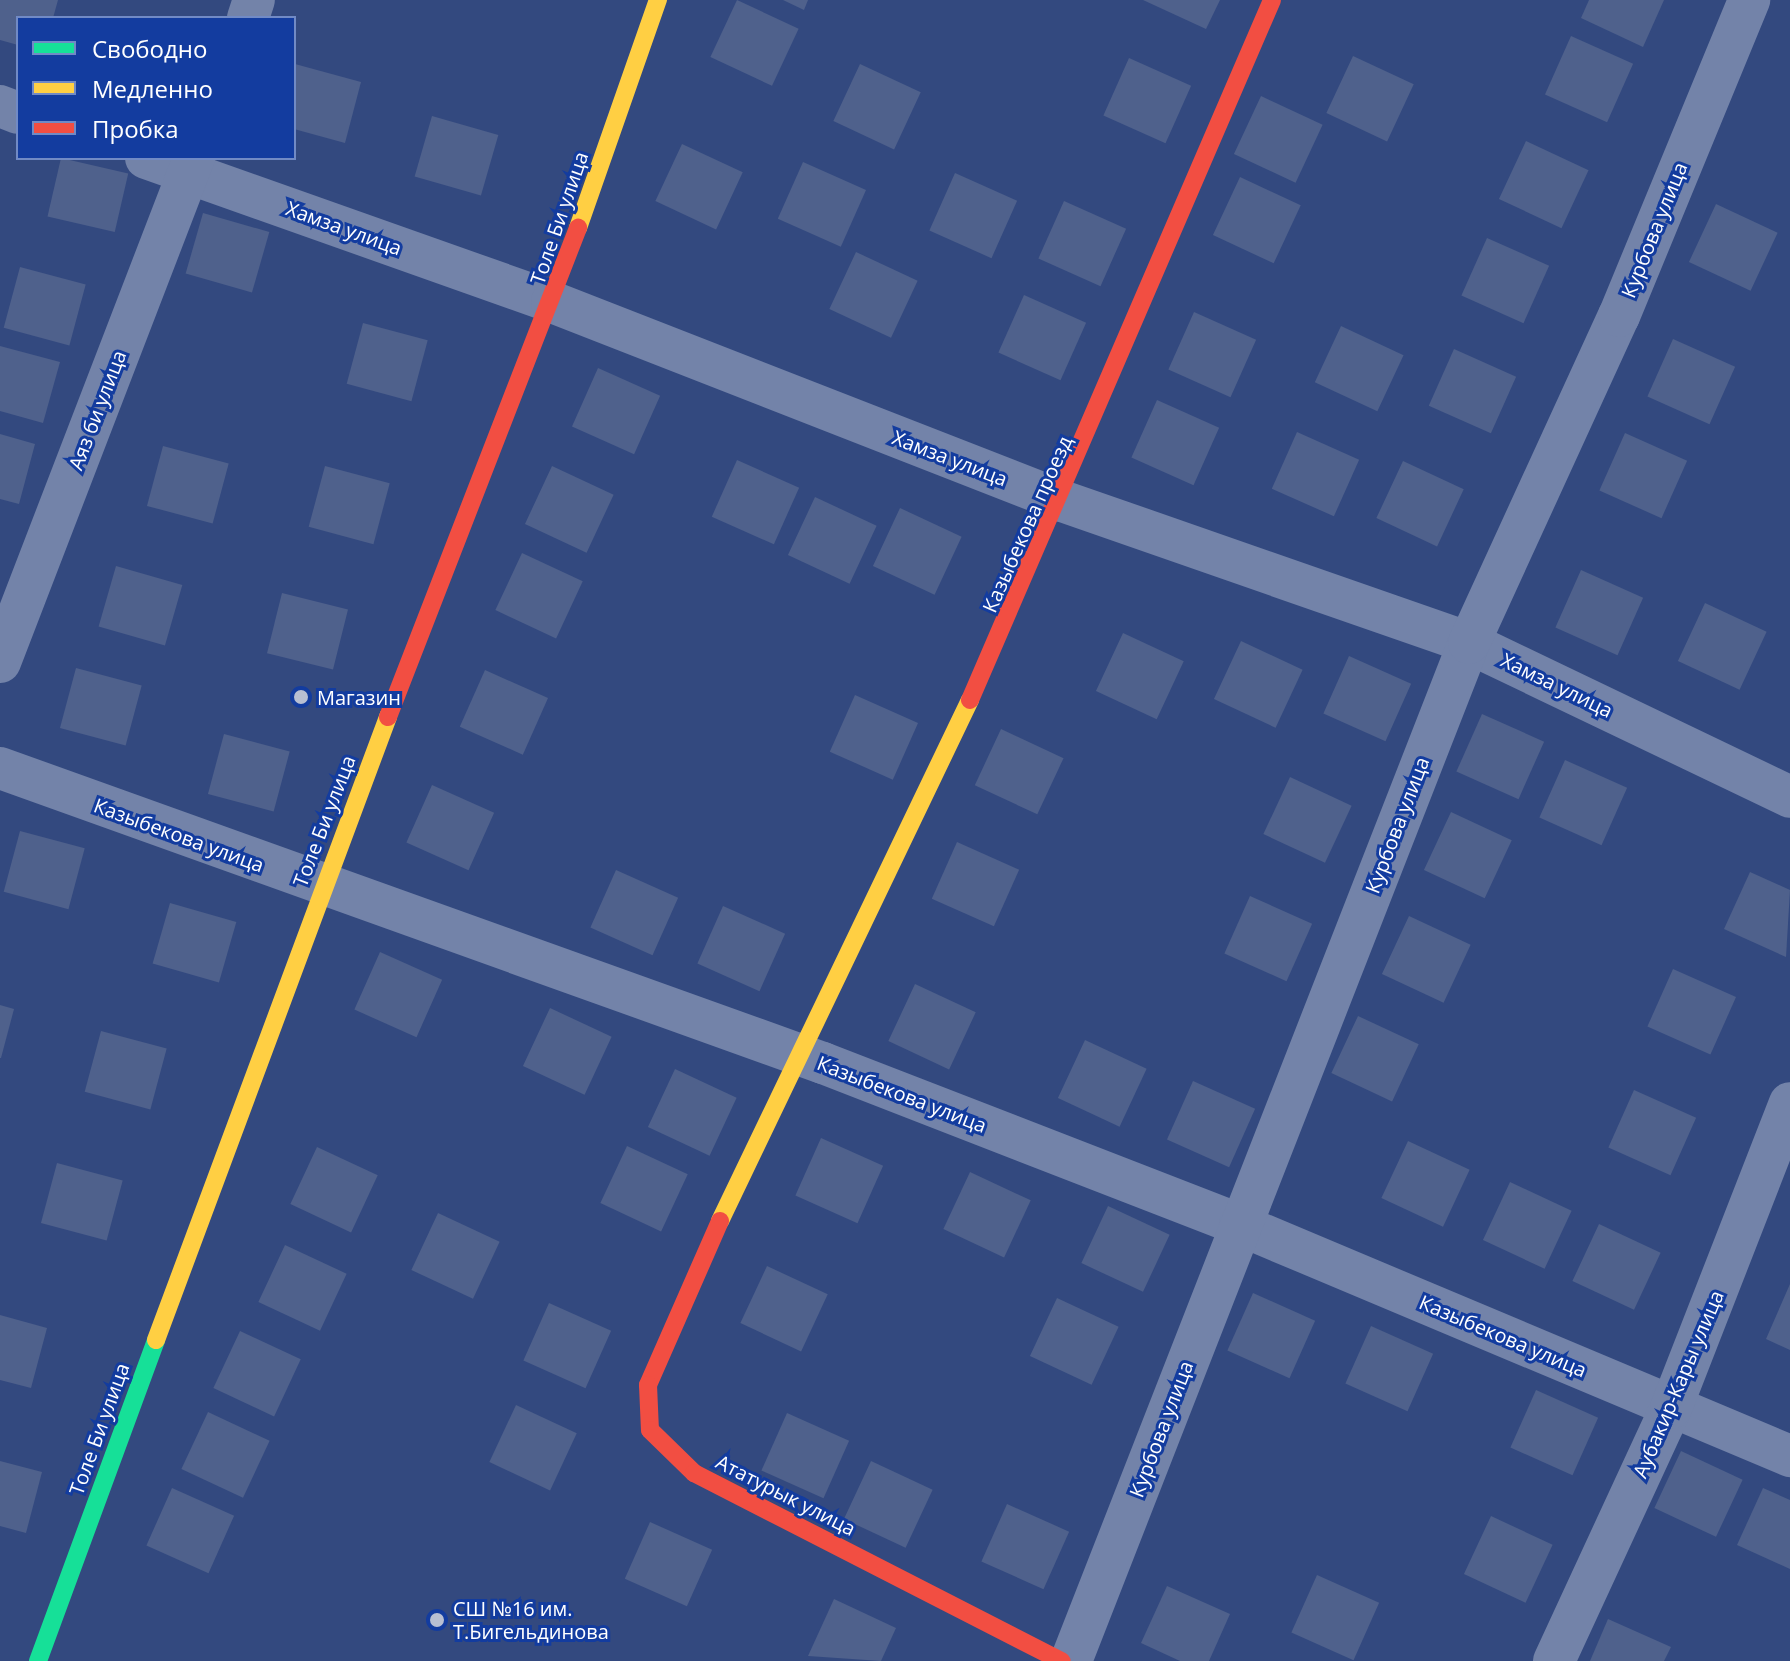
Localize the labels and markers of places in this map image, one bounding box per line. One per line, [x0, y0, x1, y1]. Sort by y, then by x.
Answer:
place label: Магазин [317, 685, 401, 709]
marker: Магазин [292, 688, 310, 706]
place label: СШ №16 им. Т.Бигельдинова [453, 1596, 609, 1643]
marker: СШ №16 им. Т.Бигельдинова [428, 1611, 446, 1629]

